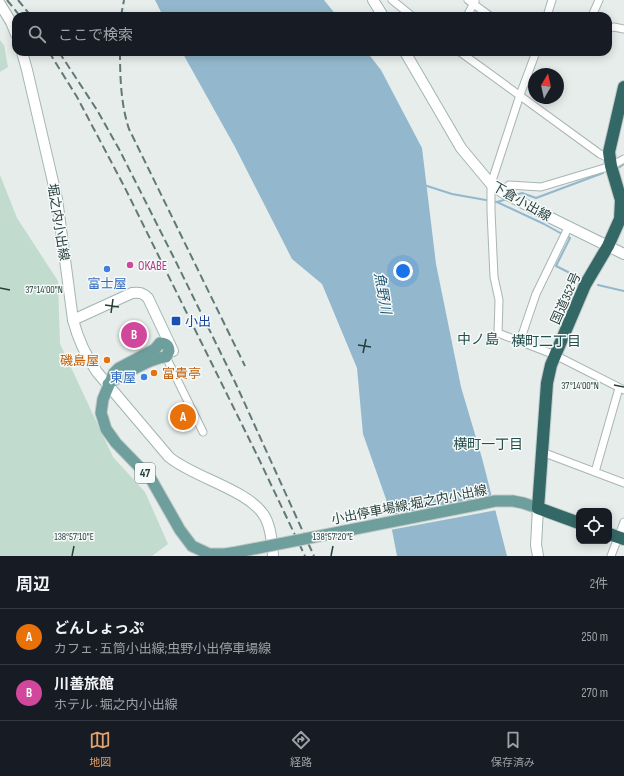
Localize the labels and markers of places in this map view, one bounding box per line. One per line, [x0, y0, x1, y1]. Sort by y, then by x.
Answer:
place label: OKABE [138, 258, 167, 274]
marker: OKABE [125, 260, 135, 270]
marker: 富士屋 [102, 264, 112, 274]
place label: 富士屋 [87, 276, 127, 292]
place label: 小出 [185, 314, 211, 330]
marker: 小出 [170, 315, 182, 327]
pin: B [121, 320, 147, 350]
place label: 磯島屋 [60, 353, 99, 369]
marker: 磯島屋 [102, 355, 112, 365]
place label: 富貴亭 [162, 366, 201, 382]
marker: 富貴亭 [149, 368, 159, 378]
place label: 東屋 [110, 370, 136, 386]
marker: 東屋 [139, 372, 149, 382]
pin: A [170, 402, 196, 432]

